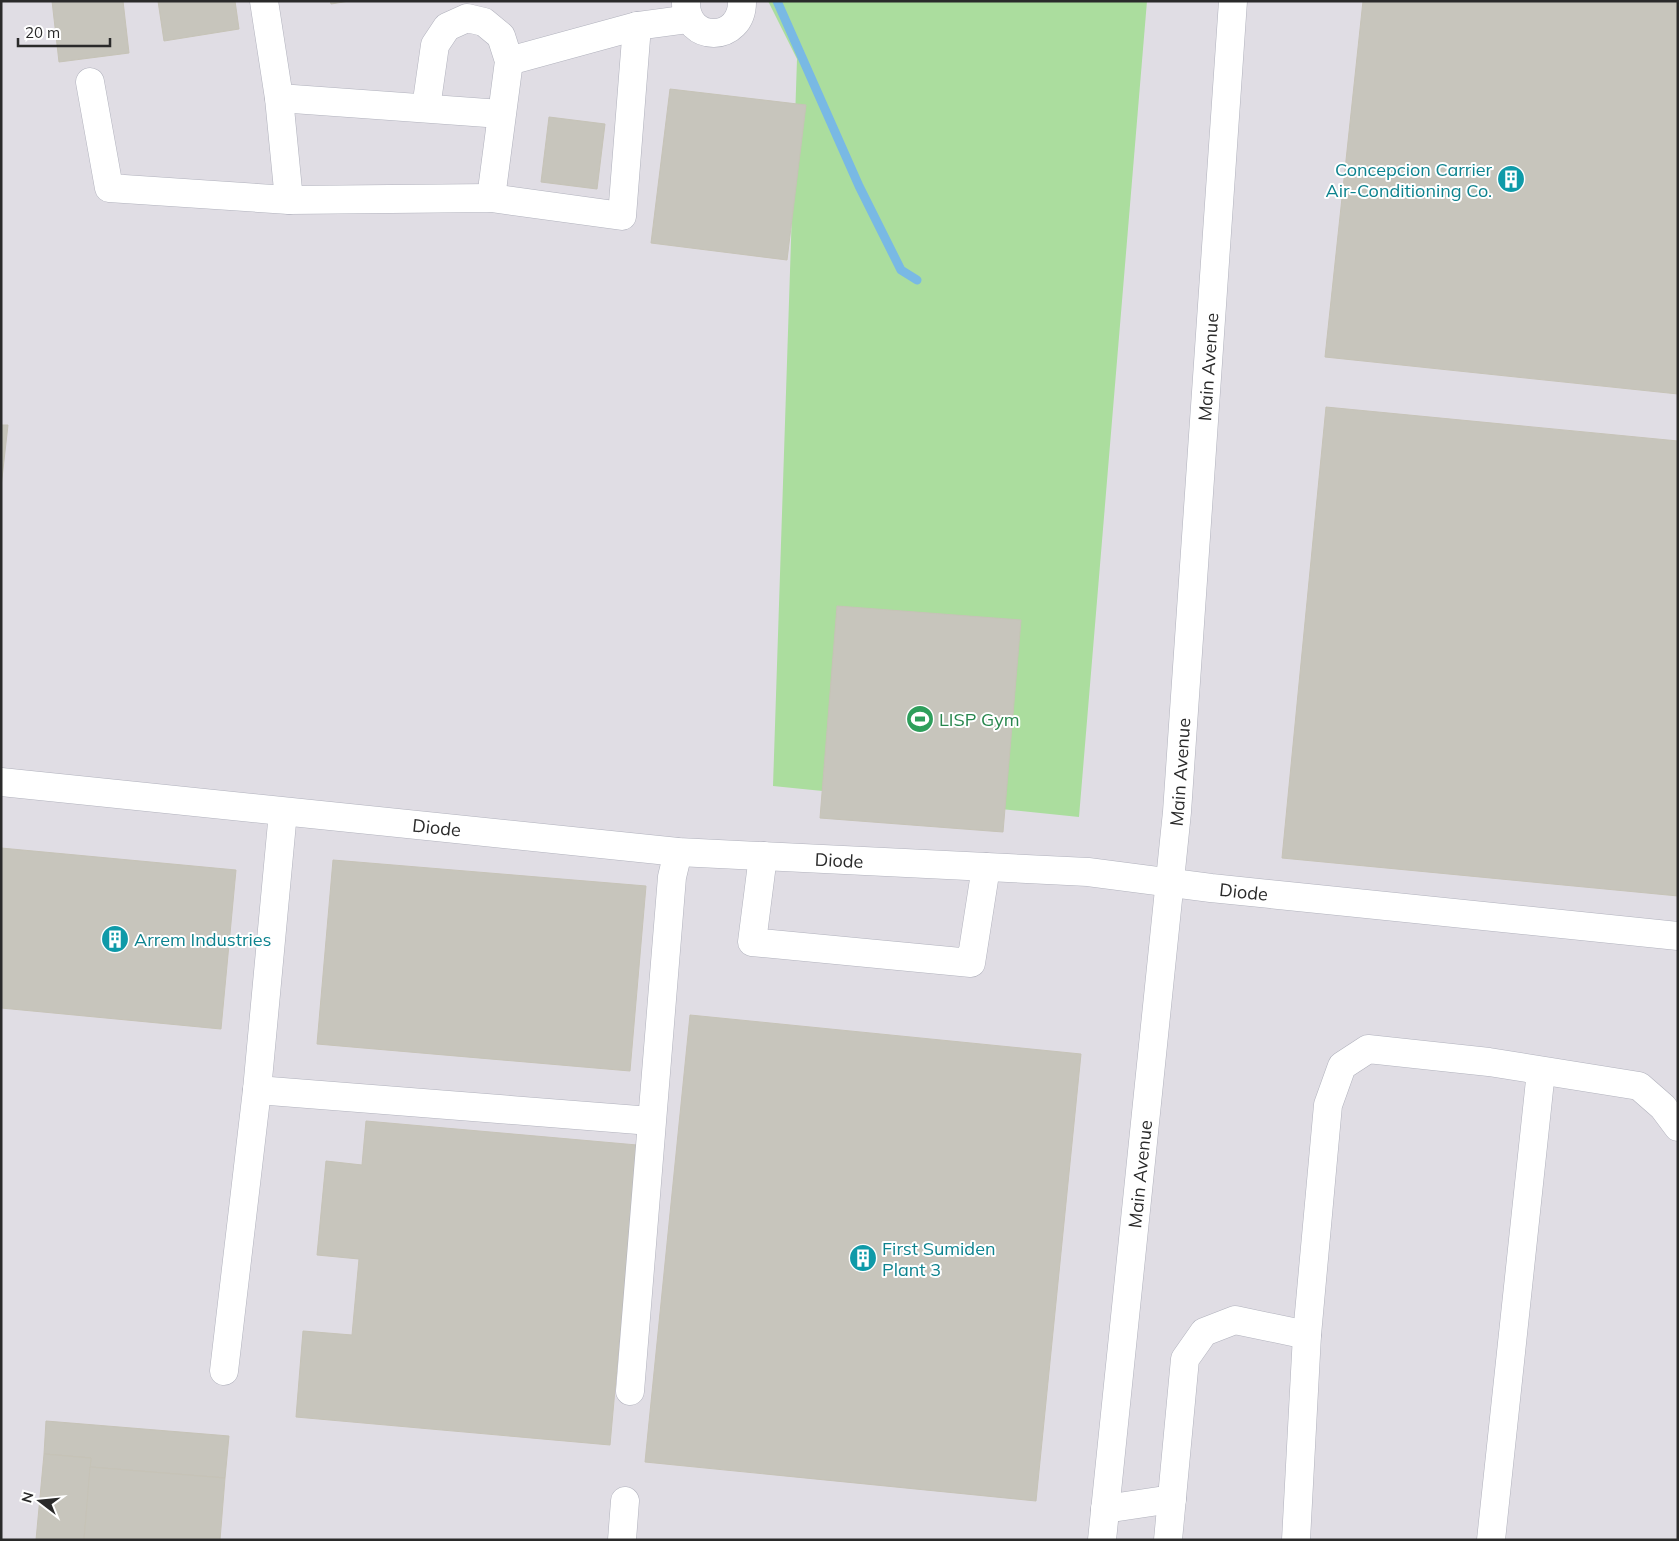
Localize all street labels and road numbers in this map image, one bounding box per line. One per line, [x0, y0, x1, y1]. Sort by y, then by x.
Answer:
street label: Main Avenue [1193, 312, 1223, 422]
street label: Main Avenue [1164, 717, 1195, 827]
street label: Diode [411, 813, 462, 841]
street label: Diode [814, 847, 864, 873]
street label: Diode [1218, 877, 1269, 905]
street label: Main Avenue [1123, 1119, 1157, 1229]

